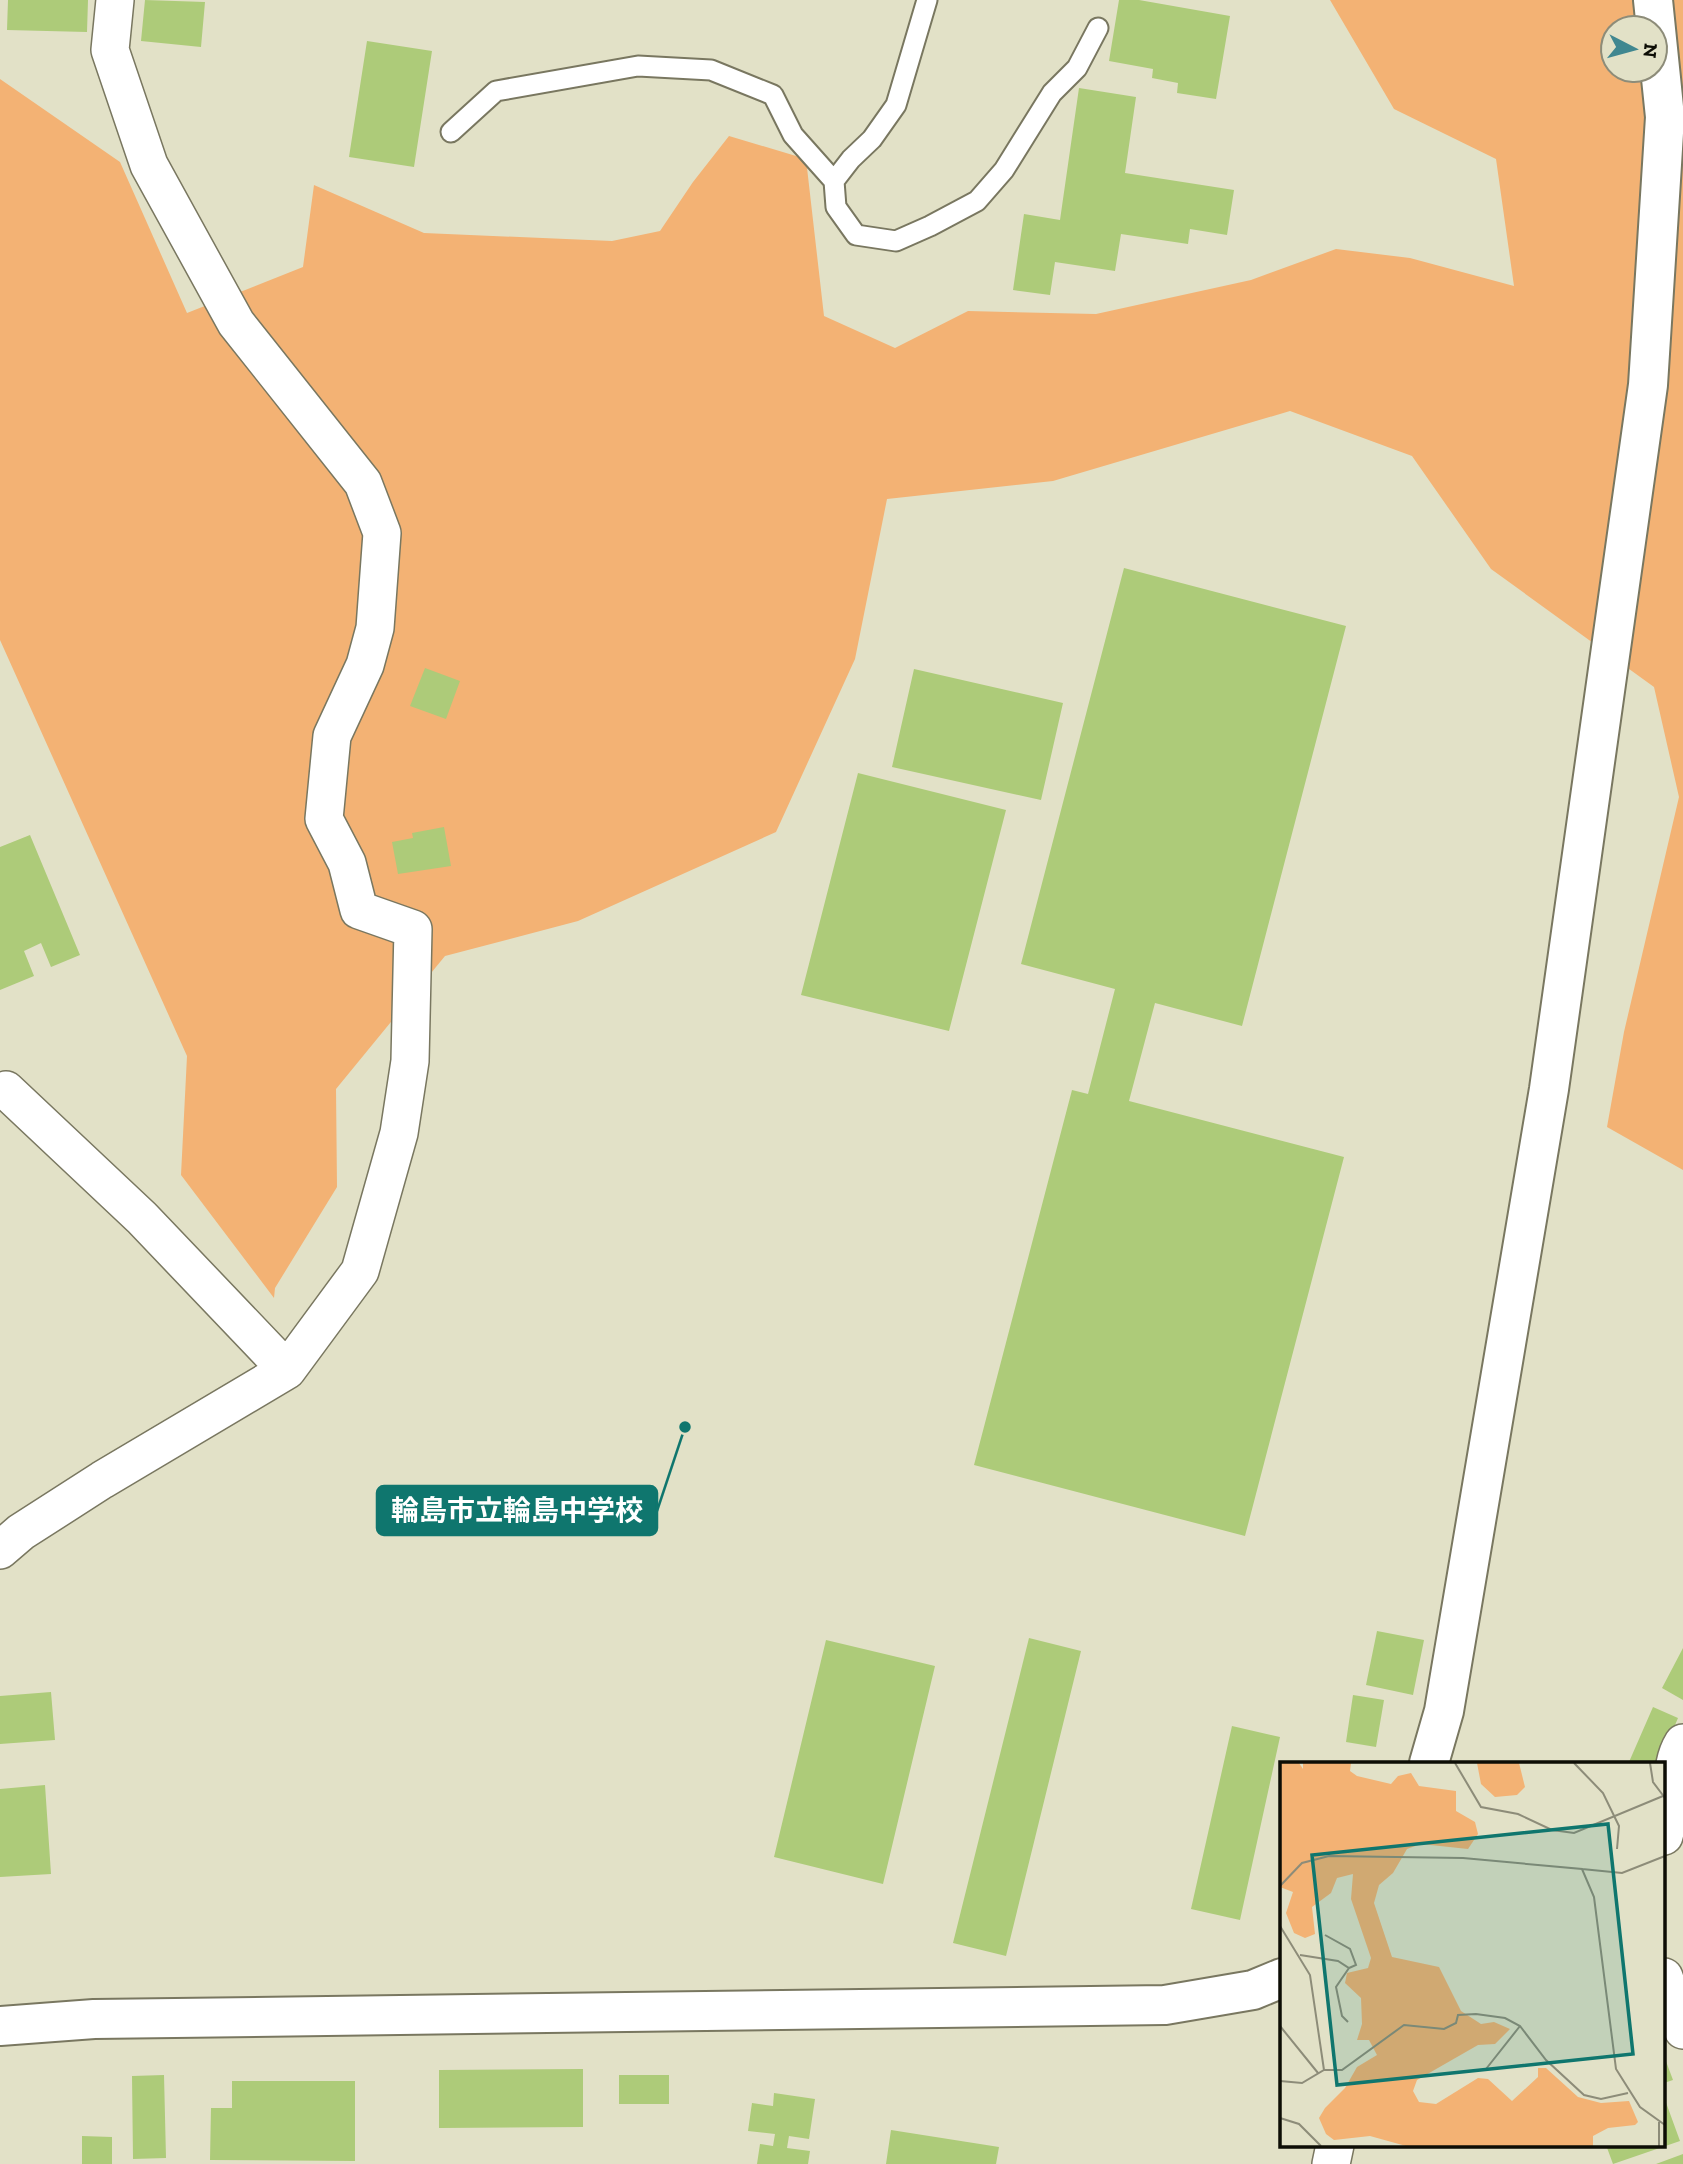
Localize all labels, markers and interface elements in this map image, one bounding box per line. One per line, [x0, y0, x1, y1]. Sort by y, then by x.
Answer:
north arrow [1599, 14, 1669, 84]
text: N [1638, 42, 1663, 59]
callout: 輪島市立輪島中学校 [377, 1486, 657, 1535]
text: 輪島市立輪島中学校 [391, 1494, 643, 1527]
inset map [1280, 1762, 1666, 2146]

